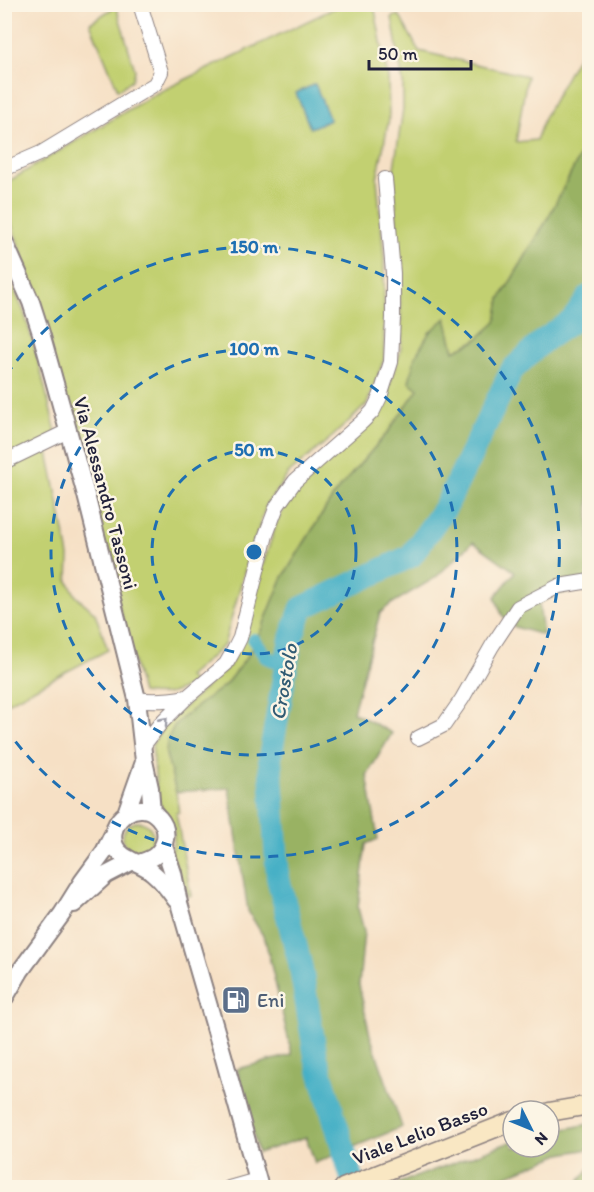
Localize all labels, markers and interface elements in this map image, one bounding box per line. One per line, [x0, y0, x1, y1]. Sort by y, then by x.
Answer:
scale bar [369, 33, 471, 71]
text: 50 m [378, 43, 418, 65]
text: 150 m [230, 236, 279, 258]
text: 100 m [229, 338, 280, 360]
street label: Via Alessandro Tassoni [69, 394, 143, 592]
text: 50 m [234, 439, 275, 461]
centre of rings [244, 542, 264, 562]
water label: Crostolo [265, 641, 303, 722]
one-way arrow [157, 717, 168, 727]
fuel station icon: Eni [220, 984, 252, 1016]
place label: Eni [257, 988, 284, 1012]
street label: Viale Lelio Basso [349, 1096, 491, 1170]
north arrow [501, 1099, 561, 1159]
text: N [531, 1128, 552, 1149]

